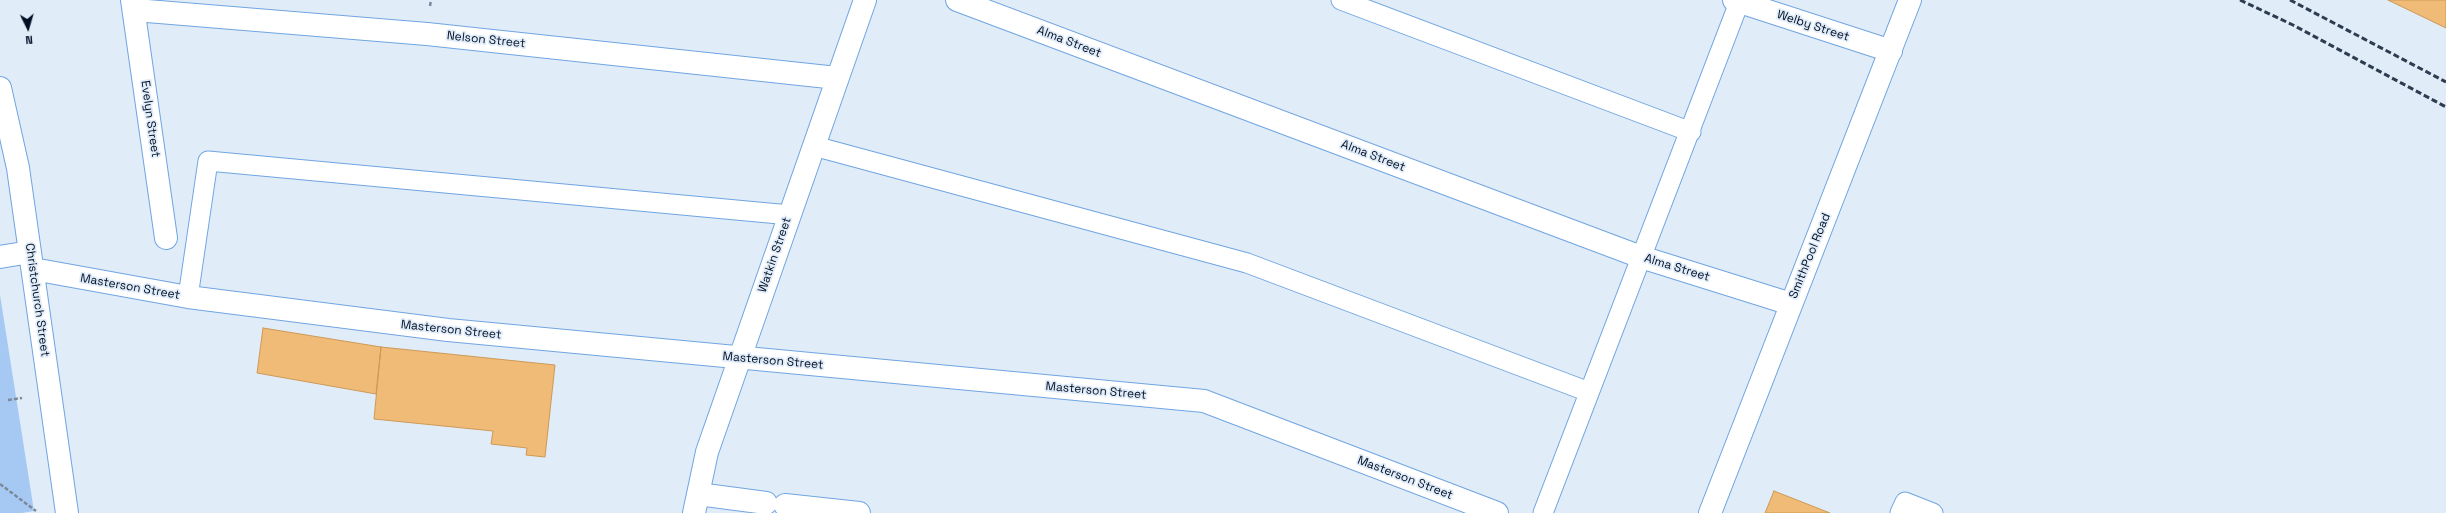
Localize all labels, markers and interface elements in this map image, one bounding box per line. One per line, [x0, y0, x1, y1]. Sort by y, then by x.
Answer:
north arrow [8, 8, 48, 48]
street label: Welby Street [1775, 8, 1851, 44]
street label: Alma Street [1035, 23, 1103, 61]
street label: Nelson Street [446, 29, 526, 51]
text: N [25, 33, 33, 47]
street label: Evelyn Street [137, 80, 163, 158]
street label: Alma Street [1339, 137, 1407, 175]
street label: SmithPool Road [1786, 211, 1834, 301]
street label: Watkin Street [755, 215, 795, 295]
street label: Christchurch Street [22, 242, 52, 358]
street label: Alma Street [1643, 251, 1711, 285]
street label: Masterson Street [79, 271, 181, 303]
street label: Masterson Street [400, 318, 502, 342]
street label: Masterson Street [722, 349, 824, 373]
street label: Masterson Street [1045, 379, 1147, 403]
street label: Masterson Street [1355, 453, 1455, 503]

